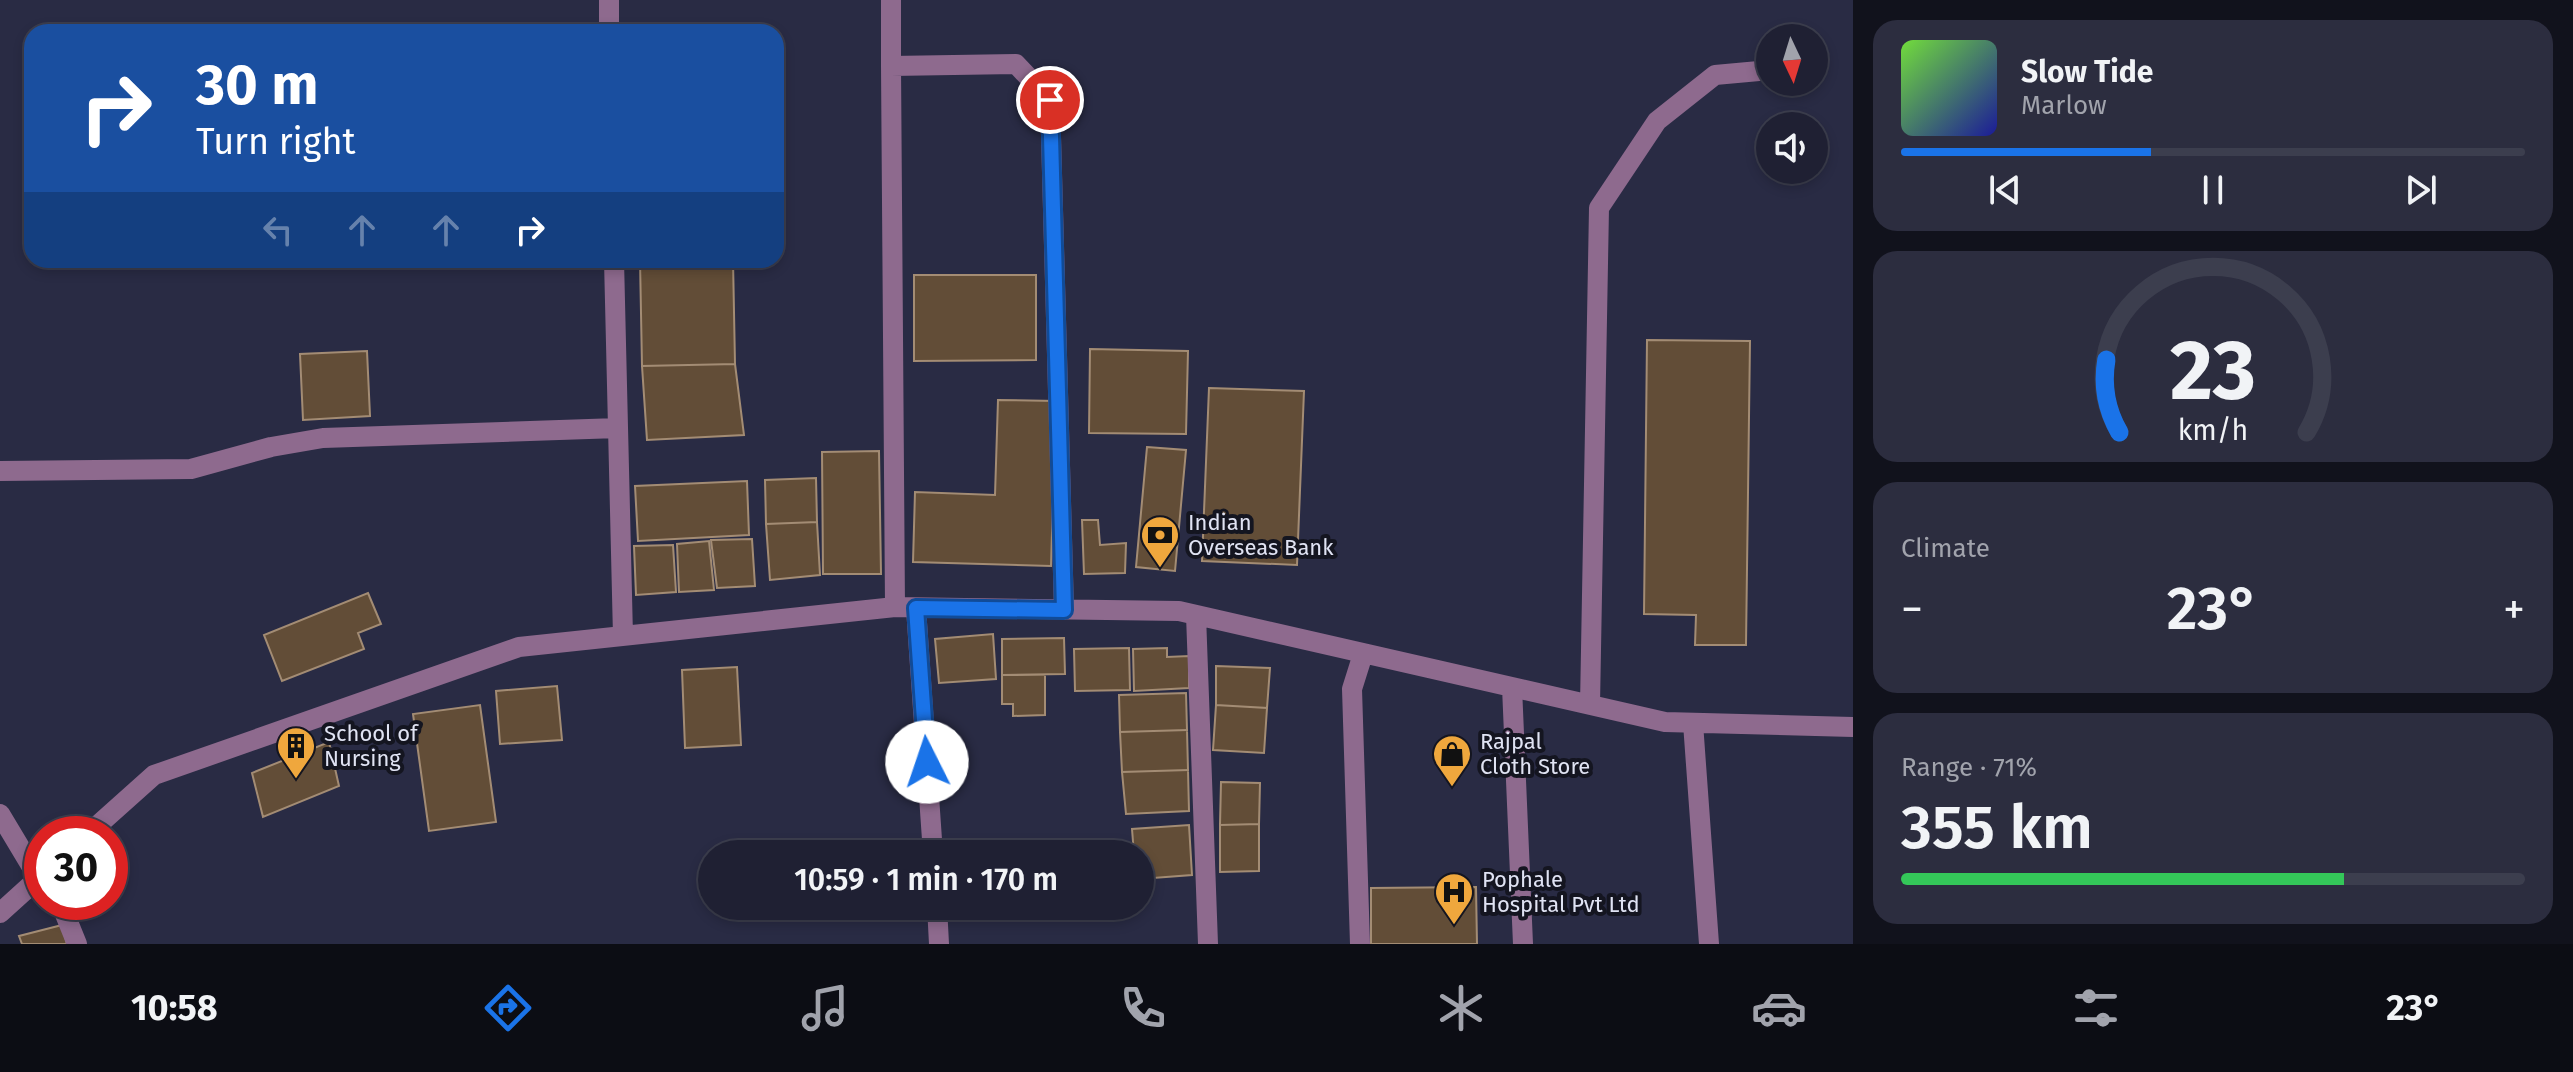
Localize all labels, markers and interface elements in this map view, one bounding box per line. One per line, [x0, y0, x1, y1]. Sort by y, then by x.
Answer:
north arrow [1756, 24, 1828, 96]
map controls [1756, 24, 1828, 184]
text: 30 m [196, 52, 318, 119]
text: Slow Tide [2021, 54, 2153, 90]
icon: right [64, 56, 168, 160]
pin [1016, 66, 1084, 134]
icon: arrive [1028, 78, 1072, 122]
text: Marlow [2021, 90, 2107, 121]
button: sound [1756, 112, 1828, 184]
text: Turn right [196, 120, 356, 164]
icon: previous [1983, 168, 2027, 212]
icon: pause [2191, 168, 2235, 212]
icon: next [2399, 168, 2443, 212]
icon: left [256, 208, 300, 252]
icon: ahead [340, 208, 384, 252]
icon: ahead [424, 208, 468, 252]
icon: right [508, 208, 552, 252]
text: 23 [2170, 320, 2256, 420]
text: km/h [2178, 413, 2248, 448]
place label: Indian Overseas Bank [1188, 509, 1334, 561]
bank icon: Indian Overseas Bank [1139, 514, 1181, 569]
text: Climate [1901, 533, 1990, 564]
text: 23° [2167, 573, 2259, 645]
text: − [1901, 583, 1923, 636]
text: + [2503, 583, 2525, 636]
place label: School of Nursing [324, 720, 419, 772]
position arrow [885, 720, 969, 804]
building icon: School of Nursing [275, 725, 317, 780]
place label: Rajpal Cloth Store [1480, 728, 1590, 780]
shop icon: Rajpal Cloth Store [1431, 733, 1473, 788]
text: Range · 71% [1901, 752, 2037, 783]
text: 355 km [1901, 792, 2093, 864]
speed limit sign: 30 [24, 816, 128, 920]
text: 10:59 · 1 min · 170 m [794, 862, 1058, 898]
place label: Pophale Hospital Pvt Ltd [1482, 866, 1640, 918]
hospital icon: Pophale Hospital Pvt Ltd [1433, 871, 1475, 926]
icon: directions [480, 980, 536, 1036]
icon: music [797, 980, 853, 1036]
icon: phone [1115, 980, 1171, 1036]
icon: climate [1433, 980, 1489, 1036]
icon: car [1751, 980, 1807, 1036]
icon: filters [2068, 980, 2124, 1036]
text: 10:58 [131, 986, 218, 1030]
text: 23° [2386, 986, 2442, 1030]

